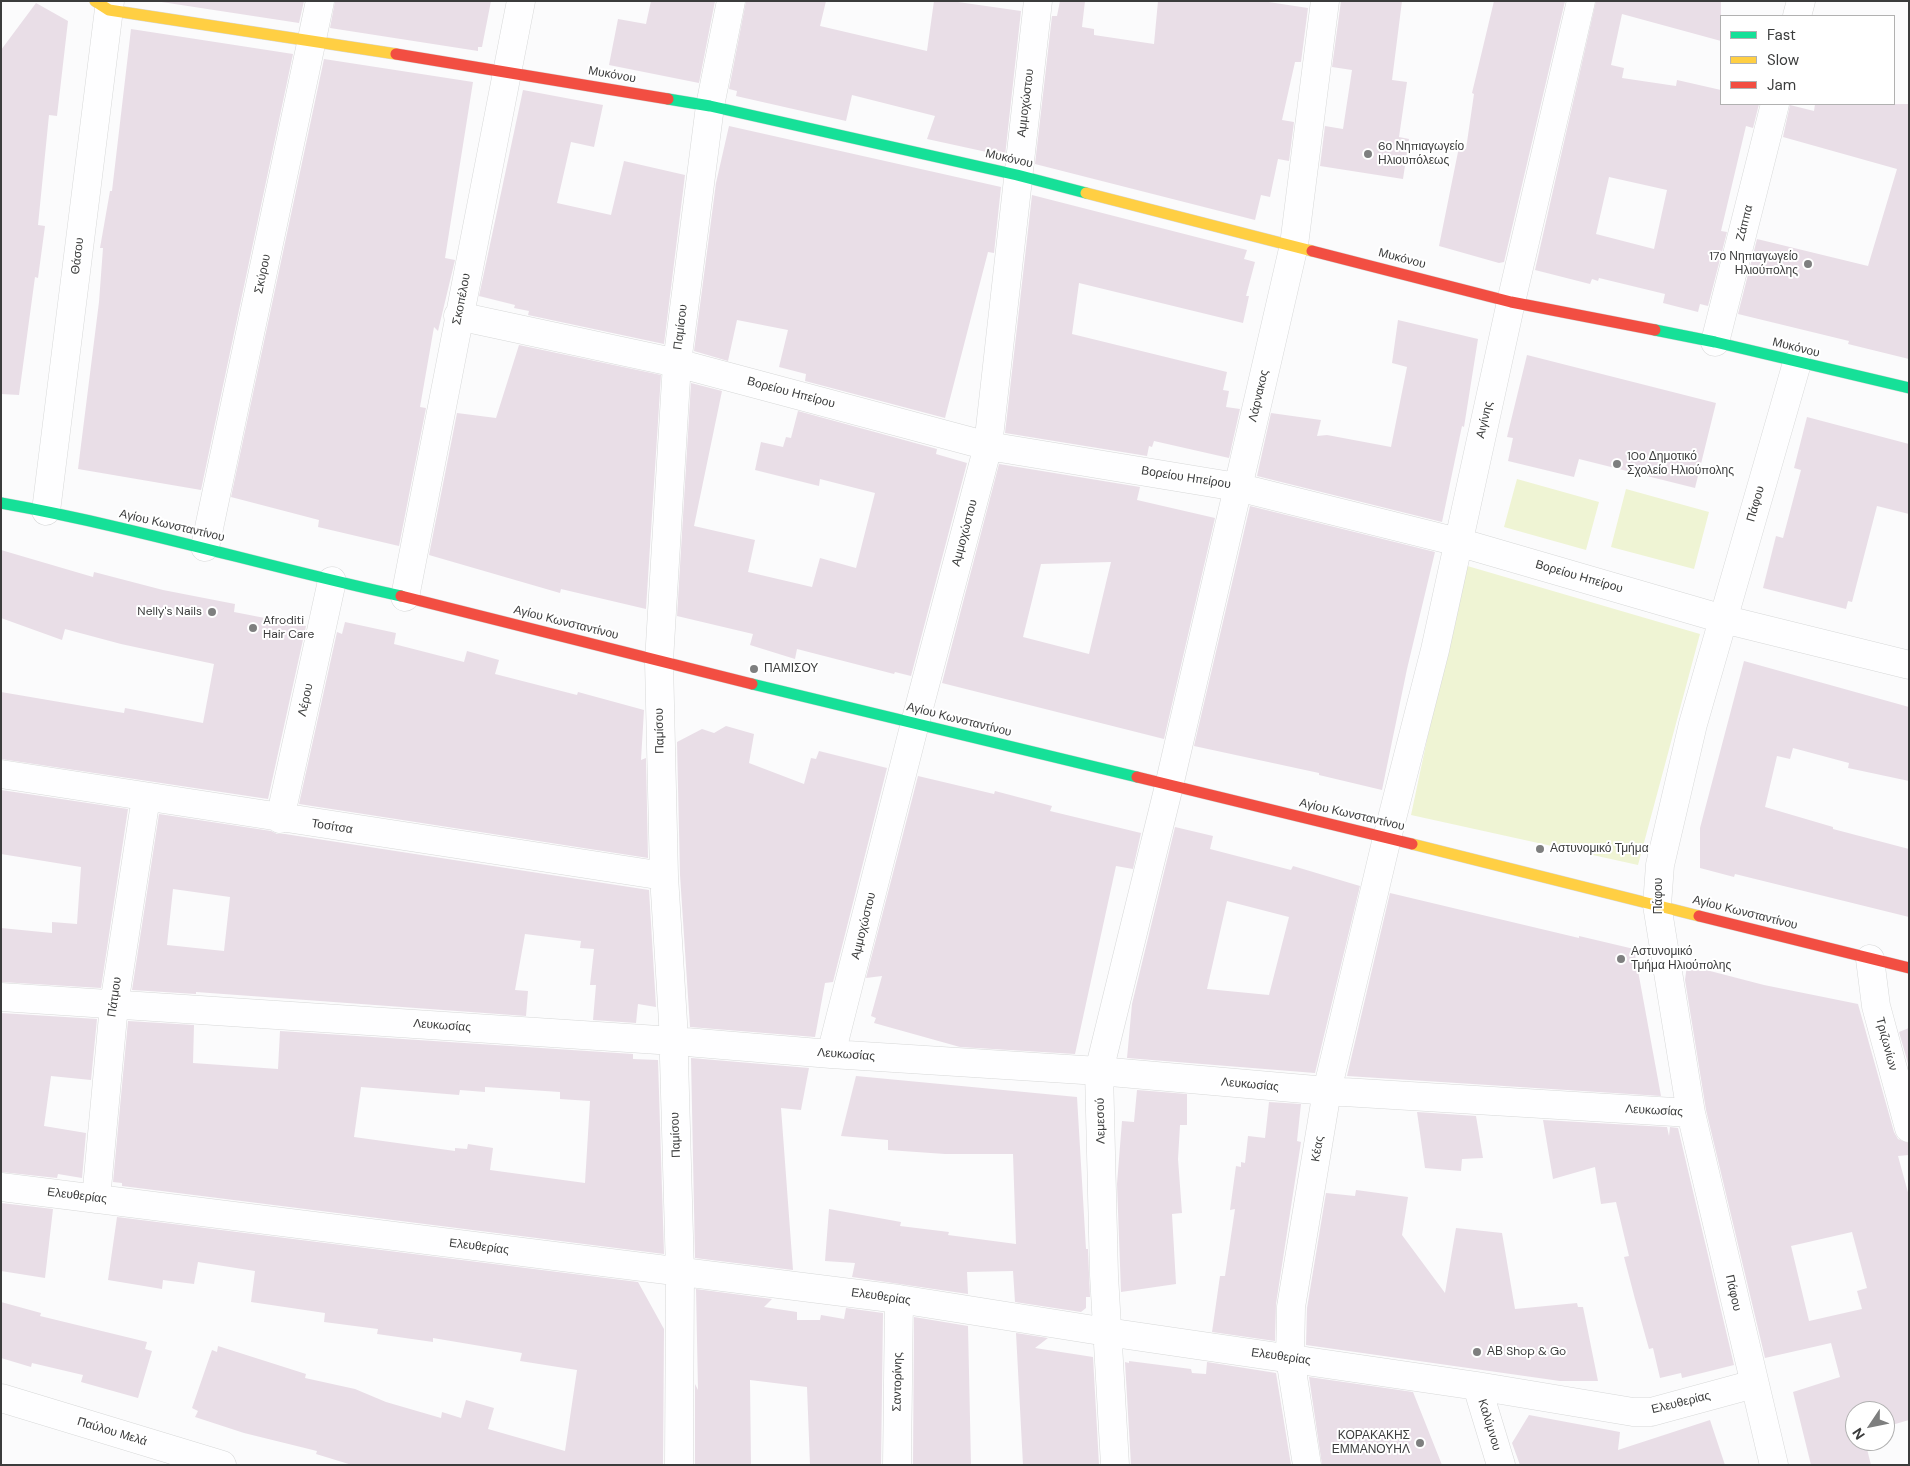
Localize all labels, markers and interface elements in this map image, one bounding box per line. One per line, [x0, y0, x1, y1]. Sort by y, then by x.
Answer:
legend [1720, 15, 1895, 105]
text: Fast [1767, 25, 1796, 45]
text: Slow [1767, 50, 1799, 70]
street label: Μυκόνου [587, 64, 637, 86]
street label: Αμμοχώστου [1015, 68, 1037, 138]
text: Jam [1767, 75, 1796, 95]
place label: 6ο Νηπιαγωγείο Ηλιουπόλεως [1378, 140, 1464, 168]
street label: Μυκόνου [984, 147, 1034, 171]
marker: 6ο Νηπιαγωγείο Ηλιουπόλεως [1362, 148, 1374, 160]
street label: Ζάππα [1734, 203, 1756, 243]
street label: Θάσου [69, 237, 87, 275]
street label: Μυκόνου [1377, 246, 1427, 272]
place label: 17ο Νηπιαγωγείο Ηλιούπολης [1709, 250, 1798, 278]
street label: Σκύρου [252, 253, 274, 295]
marker: 17ο Νηπιαγωγείο Ηλιούπολης [1802, 258, 1814, 270]
street label: Σκοπέλου [450, 272, 474, 326]
street label: Παμίσου [671, 303, 691, 351]
street label: Μυκόνου [1771, 335, 1821, 361]
street label: Λάρνακος [1246, 369, 1272, 423]
street label: Βορείου Ηπείρου [745, 374, 837, 412]
street label: Αιγίνης [1474, 400, 1496, 440]
place label: 10ο Δημοτικό Σχολείο Ηλιούπολης [1627, 450, 1734, 478]
marker: 10ο Δημοτικό Σχολείο Ηλιούπολης [1611, 458, 1623, 470]
street label: Βορείου Ηπείρου [1140, 464, 1232, 492]
street label: Πάφου [1744, 484, 1768, 524]
street label: Αμμοχώστου [949, 498, 981, 568]
street label: Αγίου Κωνσταντίνου [118, 507, 226, 545]
street label: Βορείου Ηπείρου [1534, 558, 1624, 596]
street label: Αγίου Κωνσταντίνου [512, 603, 620, 643]
place label: Nelly's Nails [137, 605, 202, 619]
marker: Nelly's Nails [206, 606, 218, 618]
place label: Afroditi Hair Care [263, 614, 314, 642]
marker: Afroditi Hair Care [247, 622, 259, 634]
place label: ΠΑΜΙΣΟΥ [764, 662, 818, 676]
marker: ΠΑΜΙΣΟΥ [748, 663, 760, 675]
street label: Λέρου [295, 682, 317, 718]
street label: Αγίου Κωνσταντίνου [905, 700, 1013, 740]
street label: Παμίσου [652, 708, 668, 754]
street label: Αγίου Κωνσταντίνου [1298, 796, 1406, 834]
street label: Τοσίτσα [310, 817, 354, 837]
place label: Αστυνομικό Τμήμα [1550, 842, 1649, 856]
marker: Αστυνομικό Τμήμα [1534, 843, 1546, 855]
street label: Πάφου [1652, 878, 1666, 914]
street label: Αμμοχώστου [849, 891, 879, 961]
street label: Αγίου Κωνσταντίνου [1691, 893, 1799, 933]
place label: Αστυνομικό Τμήμα Ηλιούπολης [1631, 945, 1731, 973]
marker: Αστυνομικό Τμήμα Ηλιούπολης [1615, 953, 1627, 965]
street label: Πάτμου [105, 976, 125, 1018]
street label: Τριζωνίων [1872, 1016, 1900, 1072]
street label: Λευκωσίας [413, 1017, 471, 1035]
street label: Λευκωσίας [817, 1046, 875, 1064]
street label: Λευκωσίας [1221, 1075, 1279, 1095]
street label: Λεμεσού [1093, 1098, 1109, 1144]
street label: Λευκωσίας [1625, 1102, 1683, 1120]
street label: Παμίσου [668, 1112, 684, 1158]
street label: Κέας [1309, 1135, 1327, 1163]
street label: Ελευθερίας [46, 1185, 108, 1207]
street label: Ελευθερίας [448, 1236, 510, 1258]
street label: Πάφου [1722, 1274, 1744, 1312]
street label: Ελευθερίας [850, 1286, 912, 1308]
place label: ΑΒ Shop & Go [1487, 1345, 1566, 1359]
street label: Ελευθερίας [1250, 1346, 1312, 1368]
marker: ΑΒ Shop & Go [1471, 1346, 1483, 1358]
street label: Σαντορίνης [890, 1352, 906, 1412]
street label: Ελευθερίας [1650, 1389, 1712, 1417]
street label: Καλύμνου [1474, 1397, 1504, 1453]
north arrow [1845, 1401, 1895, 1451]
street label: Παύλου Μελά [75, 1415, 149, 1449]
text: N [1848, 1425, 1869, 1443]
place label: ΚΟΡΑΚΑΚΗΣ ΕΜΜΑΝΟΥΗΛ [1332, 1429, 1410, 1457]
marker: ΚΟΡΑΚΑΚΗΣ ΕΜΜΑΝΟΥΗΛ [1414, 1437, 1426, 1449]

